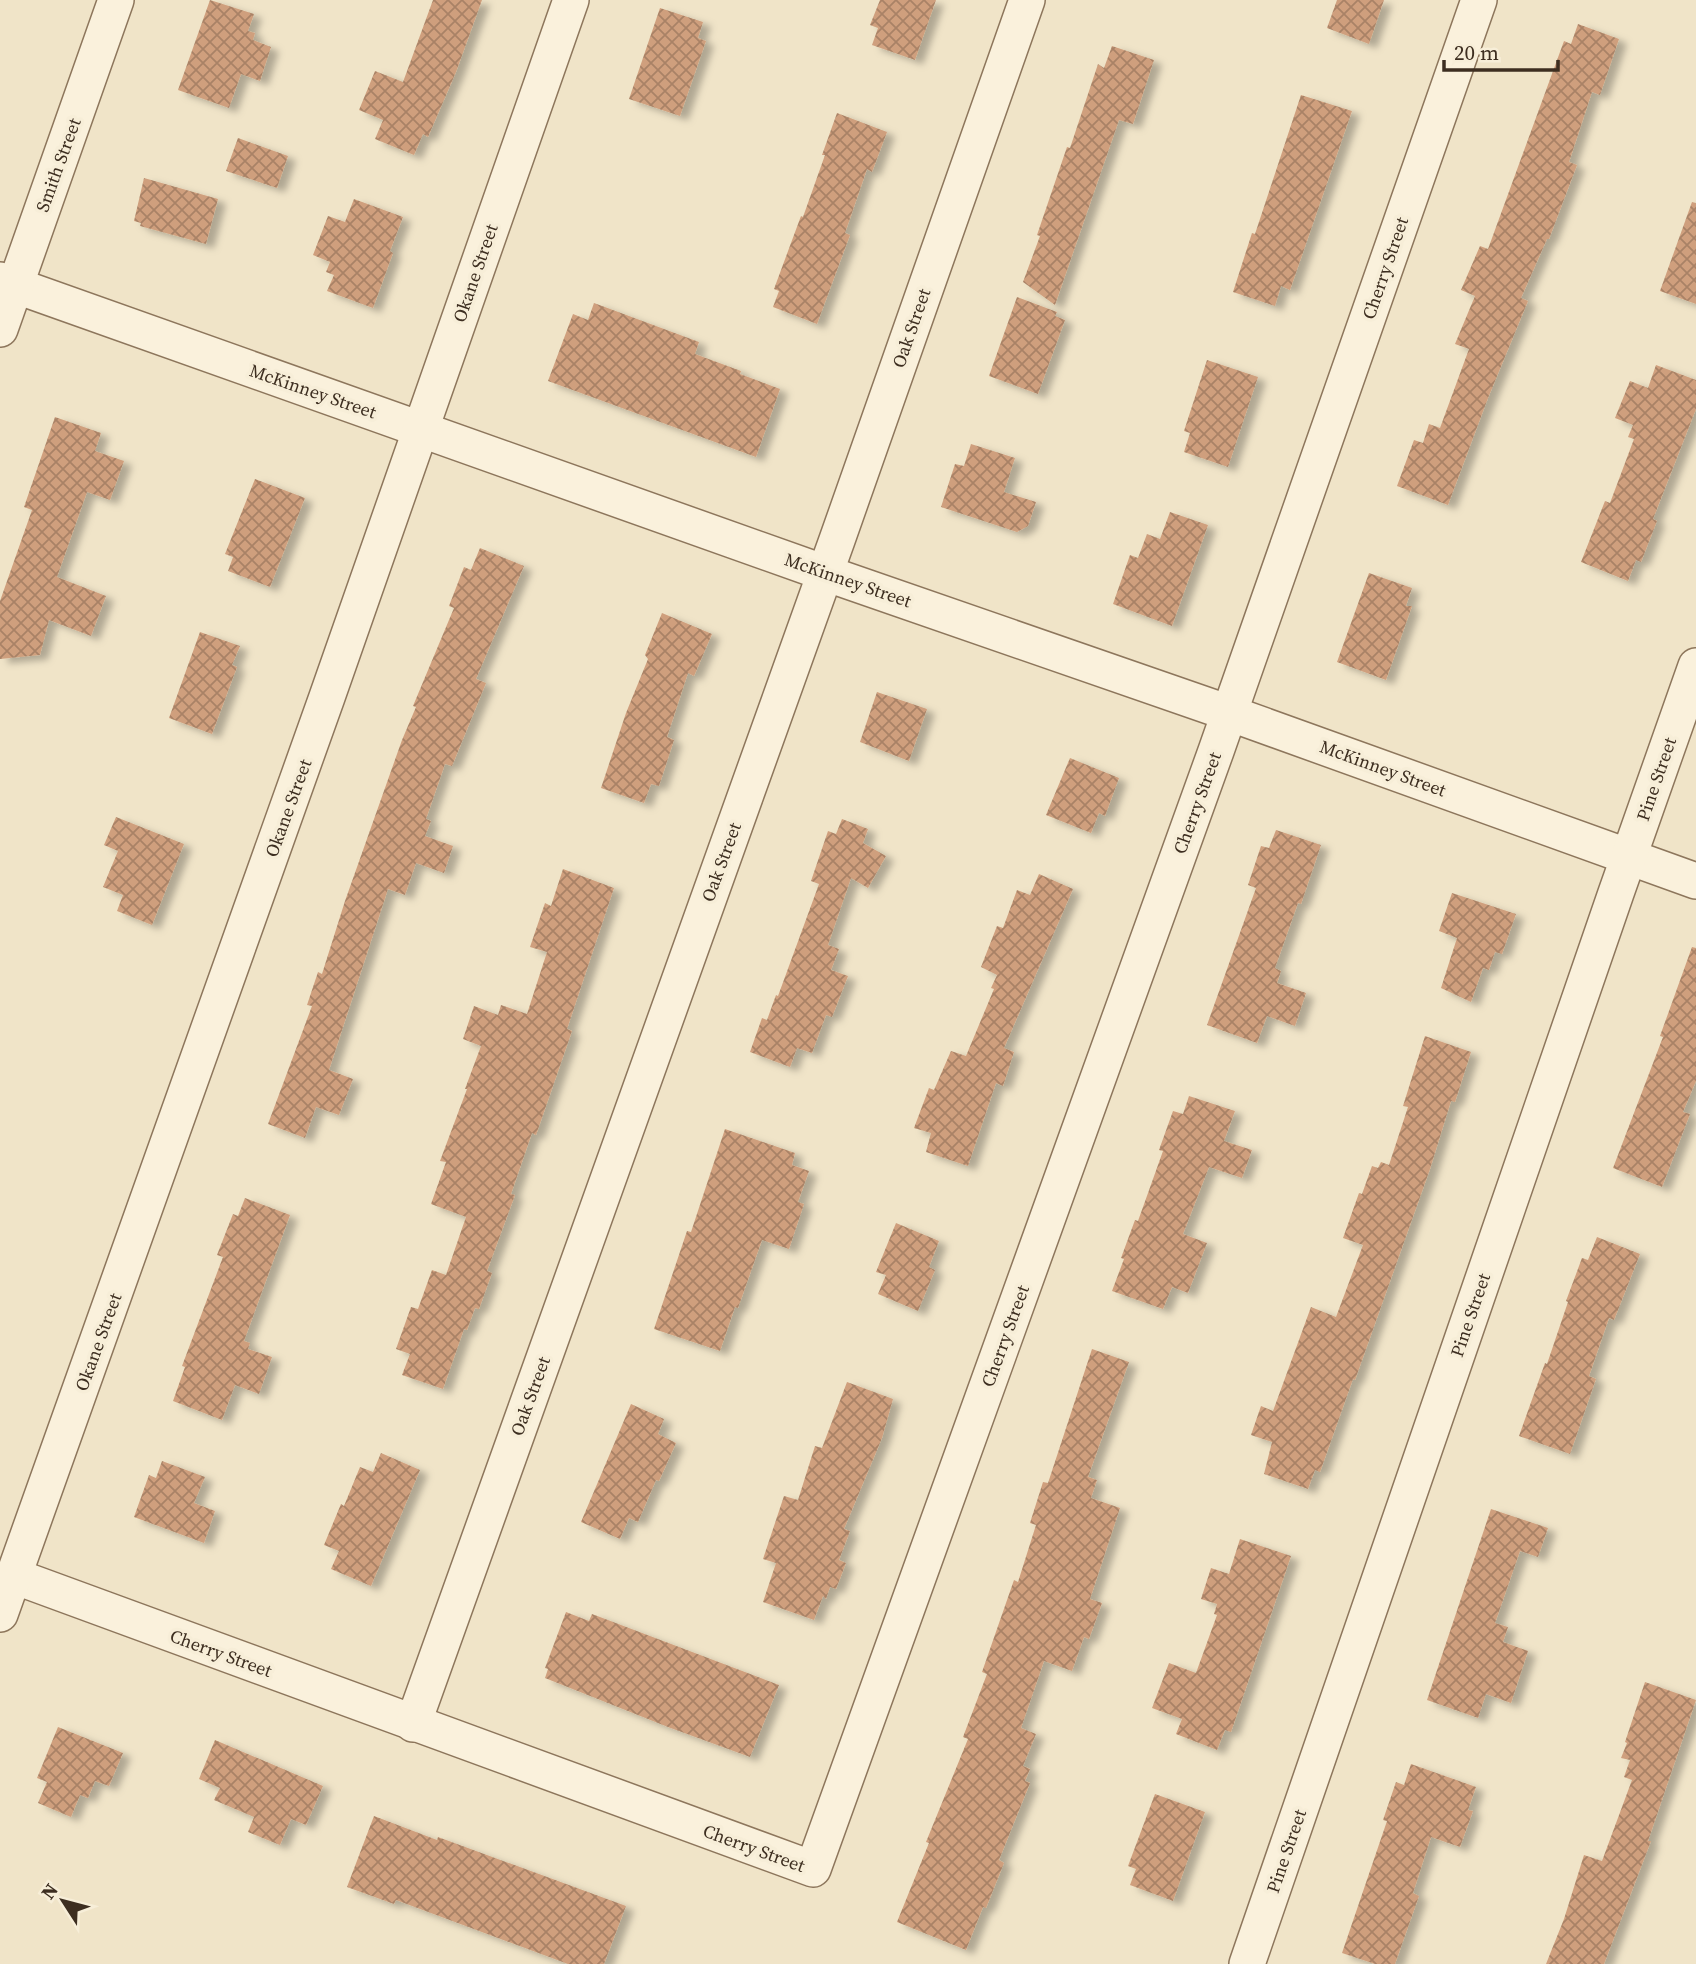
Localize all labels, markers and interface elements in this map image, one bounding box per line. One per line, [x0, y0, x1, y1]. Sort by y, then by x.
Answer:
scale bar [1444, 28, 1558, 72]
text: 20 m [1454, 38, 1499, 67]
street label: Smith Street [29, 114, 87, 215]
street label: Cherry Street [1356, 213, 1414, 323]
street label: Okane Street [447, 220, 504, 326]
street label: Oak Street [886, 285, 936, 371]
street label: McKinney Street [246, 358, 380, 424]
street label: McKinney Street [781, 547, 915, 613]
street label: McKinney Street [1316, 734, 1450, 802]
street label: Pine Street [1630, 734, 1682, 824]
street label: Cherry Street [1167, 748, 1227, 857]
street label: Okane Street [259, 755, 317, 860]
street label: Oak Street [695, 819, 747, 905]
street label: Pine Street [1444, 1270, 1496, 1360]
street label: Cherry Street [975, 1281, 1035, 1390]
street label: Okane Street [69, 1289, 127, 1394]
street label: Oak Street [504, 1353, 556, 1439]
street label: Cherry Street [167, 1623, 276, 1683]
street label: Pine Street [1260, 1806, 1312, 1896]
street label: Cherry Street [700, 1818, 809, 1878]
north arrow [28, 1866, 98, 1936]
text: N [35, 1878, 64, 1904]

